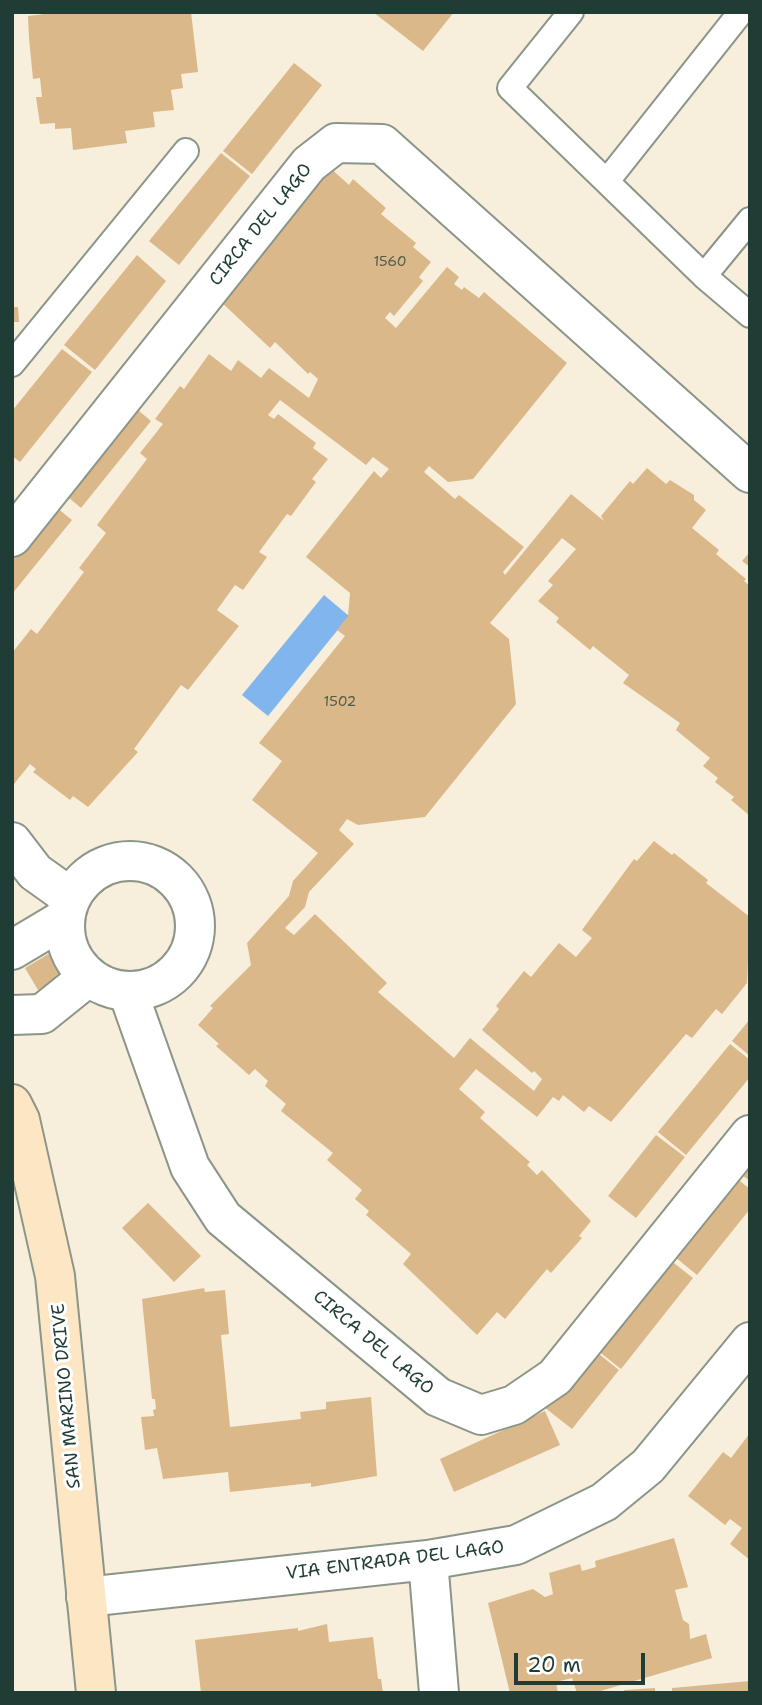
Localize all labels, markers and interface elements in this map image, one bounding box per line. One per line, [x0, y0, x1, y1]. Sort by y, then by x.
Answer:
street label: CIRCA DEL LAGO [205, 160, 317, 290]
house number: 1560 [373, 254, 407, 270]
house number: 1502 [324, 694, 356, 710]
street label: CIRCA DEL LAGO [308, 1286, 438, 1400]
street label: SAN MARINO DRIVE [48, 1302, 86, 1490]
street label: VIA ENTRADA DEL LAGO [285, 1537, 505, 1585]
scale bar [517, 1638, 648, 1682]
text: 20 m [527, 1651, 581, 1679]

